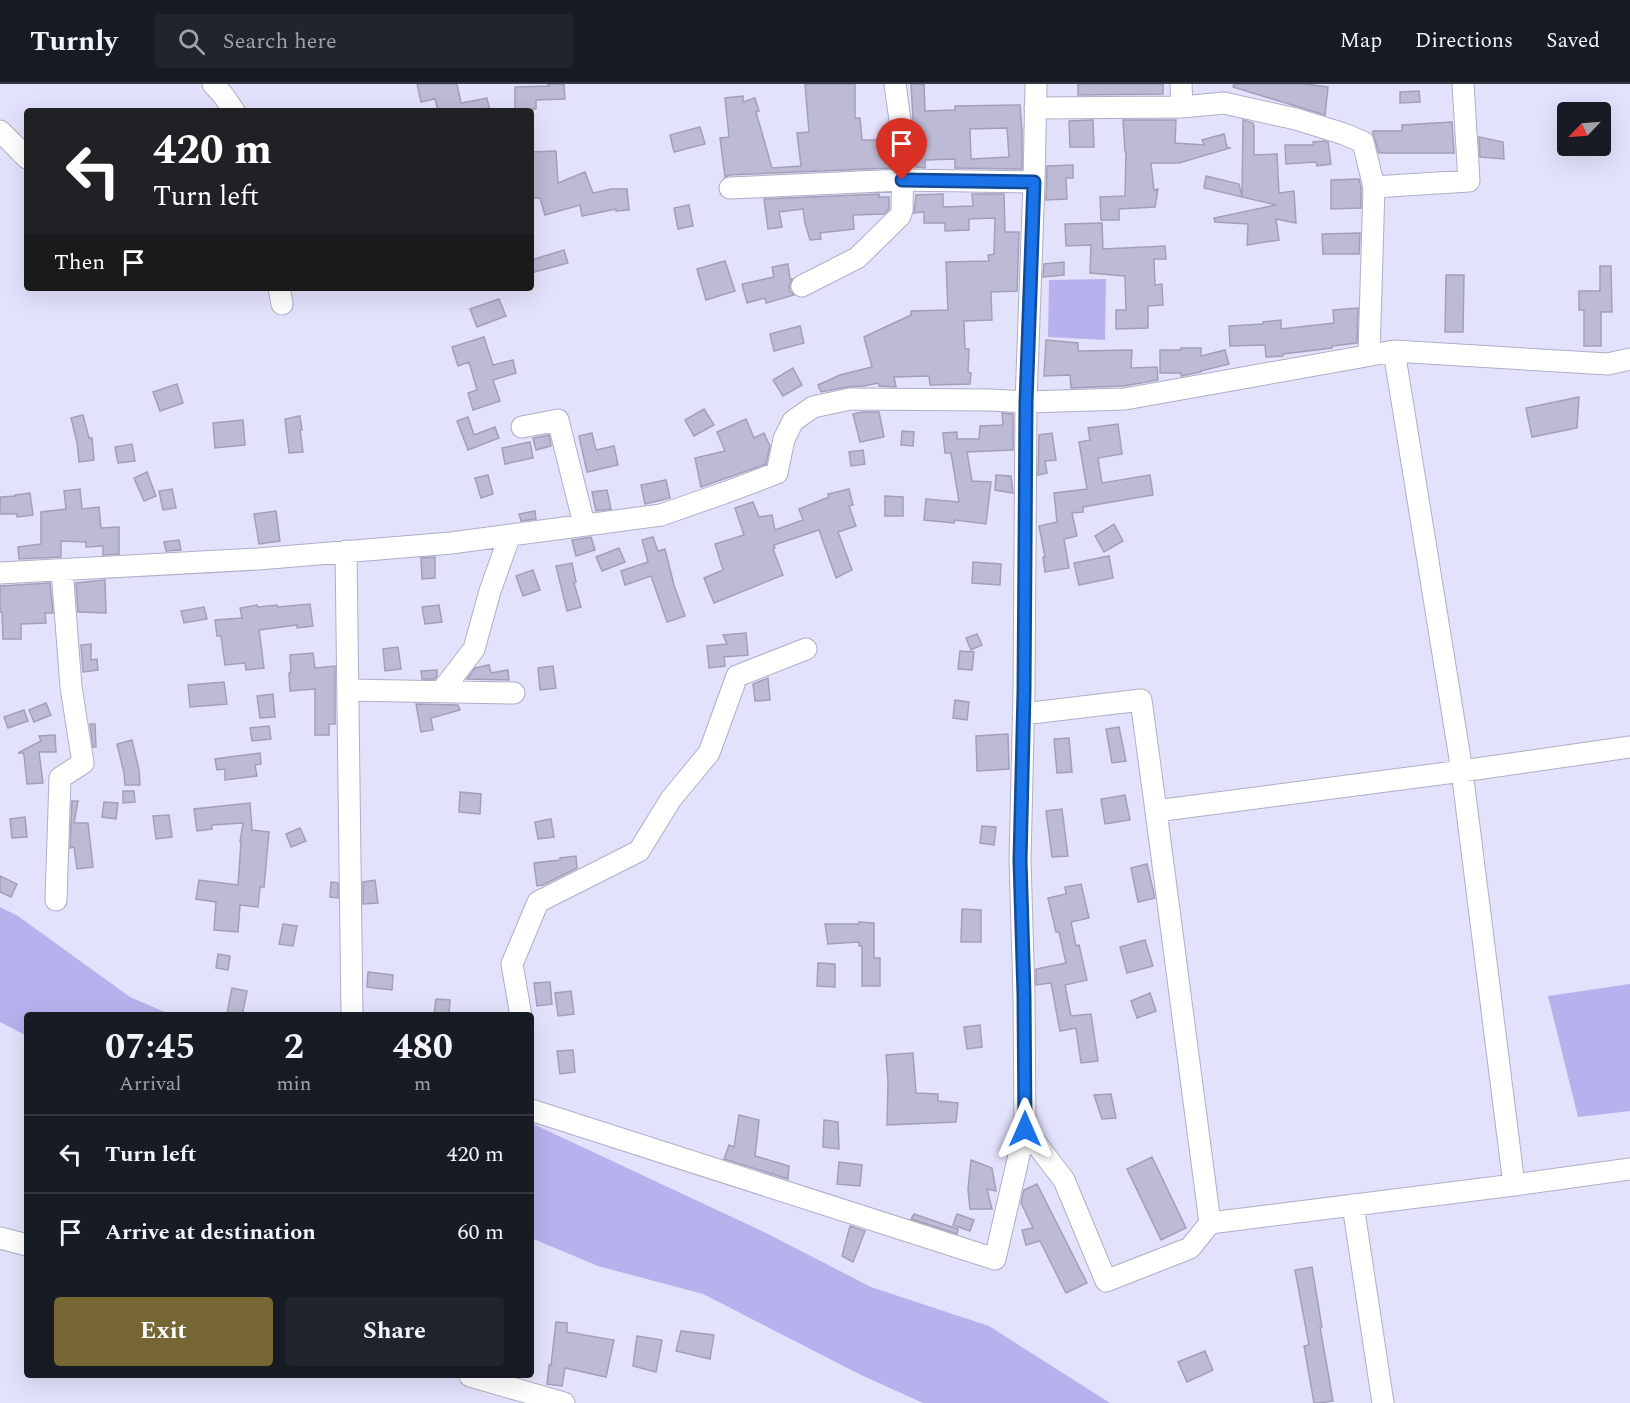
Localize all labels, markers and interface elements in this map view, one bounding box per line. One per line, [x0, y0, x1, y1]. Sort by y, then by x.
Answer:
search box [154, 14, 574, 68]
text: Turnly [30, 20, 118, 63]
icon: search [175, 25, 208, 58]
text: Search here [223, 25, 337, 58]
text: Map [1340, 25, 1382, 57]
text: Directions [1415, 25, 1513, 57]
text: Saved [1546, 25, 1600, 57]
north arrow [1557, 102, 1611, 156]
map controls [1557, 102, 1611, 156]
pin [876, 118, 927, 180]
text: 420 m [153, 119, 272, 182]
icon: arrive [885, 127, 918, 160]
icon: left [54, 132, 132, 210]
text: Turn left [153, 176, 259, 218]
text: Then [54, 246, 105, 279]
icon: arrive [117, 246, 150, 279]
text: 07:45 [105, 1020, 195, 1075]
text: 2 [284, 1020, 304, 1075]
text: 480 [392, 1020, 453, 1075]
text: Arrival [119, 1069, 181, 1099]
text: min [276, 1069, 311, 1099]
text: m [414, 1069, 431, 1099]
position arrow [993, 1097, 1057, 1161]
icon: left [54, 1138, 87, 1171]
text: Turn left [105, 1138, 197, 1171]
text: 420 m [447, 1138, 504, 1171]
icon: arrive [54, 1216, 87, 1249]
text: Arrive at destination [105, 1216, 316, 1249]
text: 60 m [458, 1216, 504, 1249]
button: Exit [54, 1297, 273, 1366]
button: Share [285, 1297, 504, 1366]

